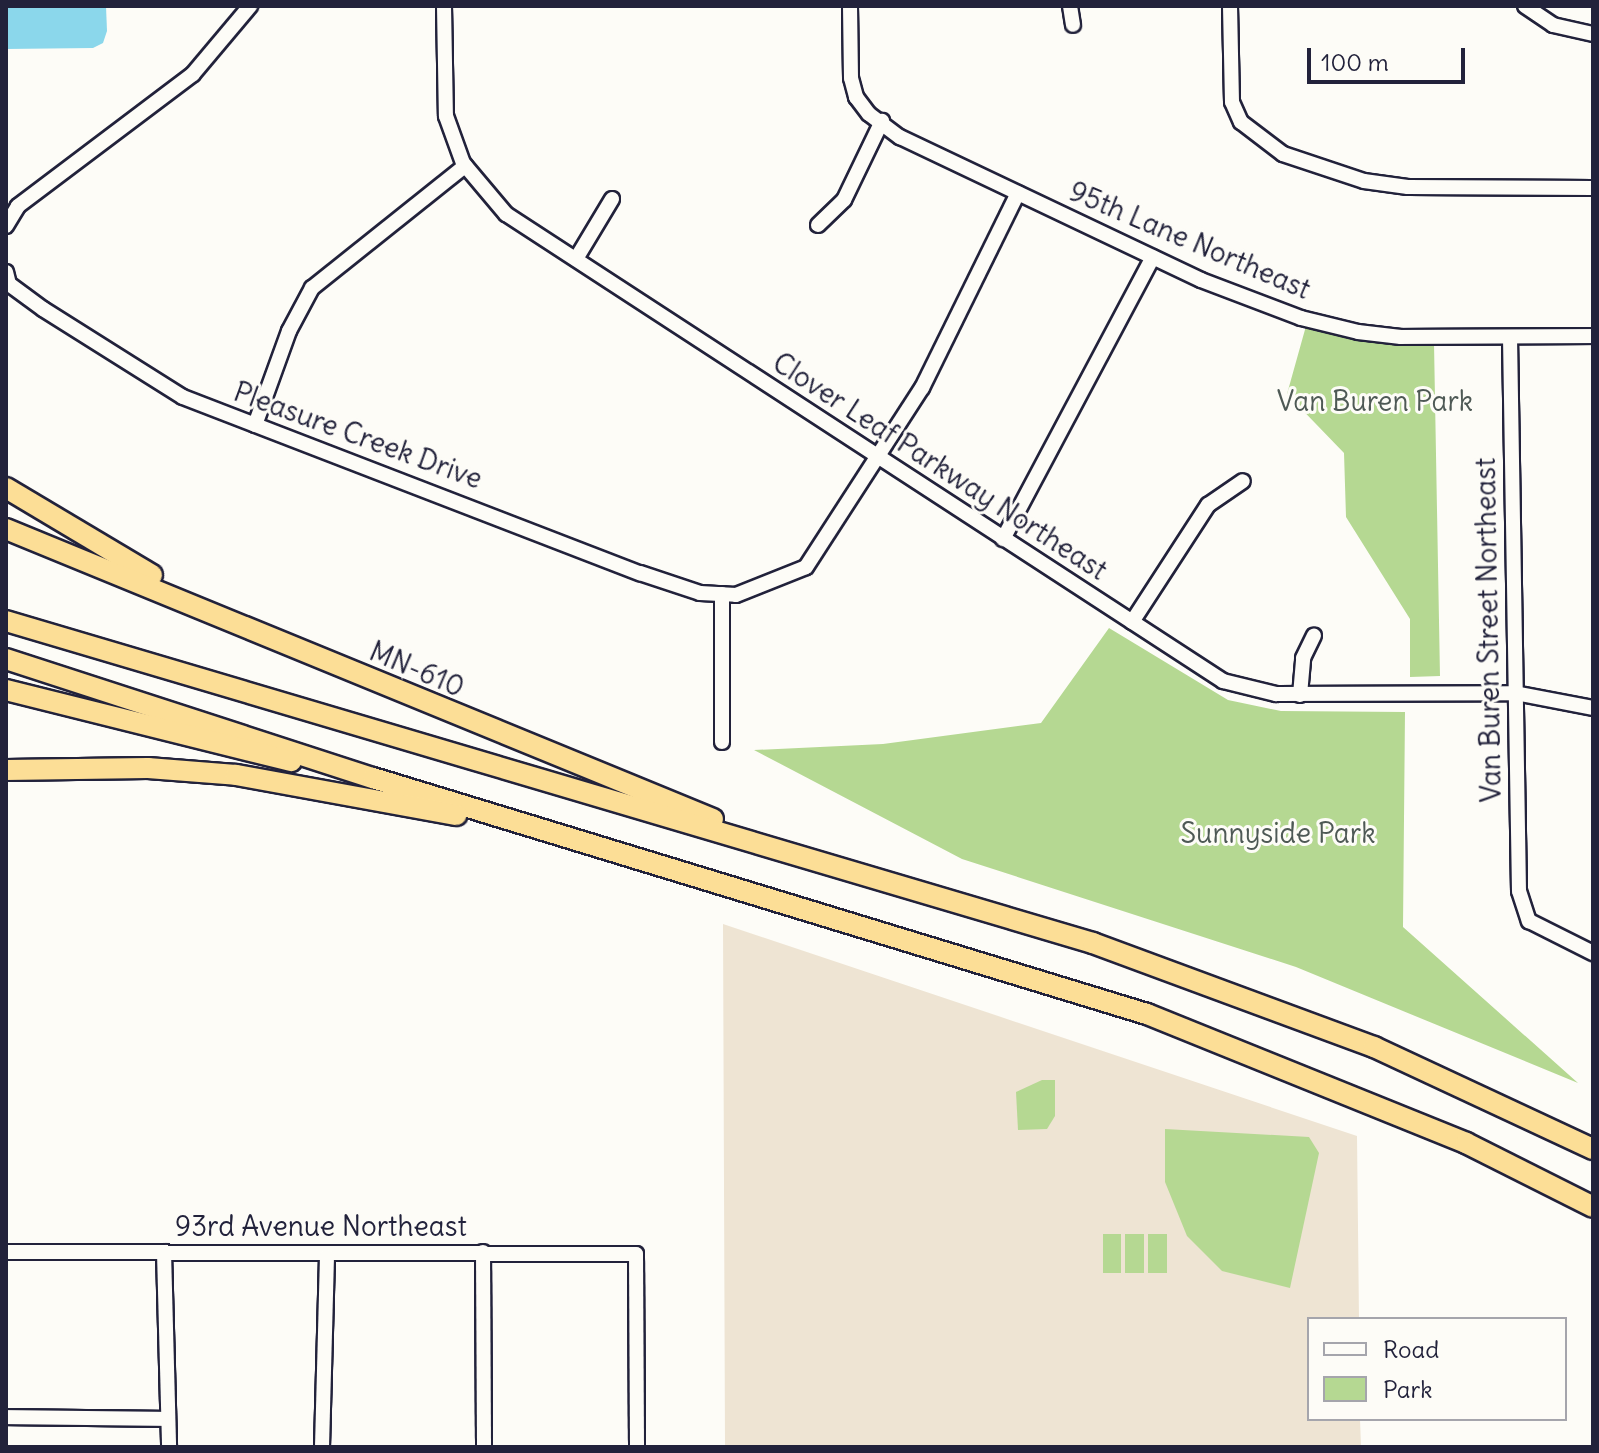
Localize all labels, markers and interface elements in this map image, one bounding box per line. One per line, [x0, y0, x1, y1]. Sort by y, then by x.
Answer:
scale bar [1311, 32, 1469, 82]
text: 100 m [1321, 47, 1389, 77]
street label: 95th Lane Northeast [1064, 174, 1316, 306]
street label: Clover Leaf Parkway Northeast [767, 345, 1113, 587]
street label: Pleasure Creek Drive [229, 374, 487, 496]
park label: Van Buren Park [1277, 384, 1473, 418]
street label: Van Buren Street Northeast [1468, 457, 1508, 803]
street label: MN-610 [365, 634, 469, 704]
park label: Sunnyside Park [1180, 816, 1376, 850]
street label: 93rd Avenue Northeast [175, 1209, 467, 1243]
legend [1307, 1317, 1567, 1421]
text: Road [1383, 1334, 1439, 1364]
text: Park [1383, 1374, 1433, 1404]

